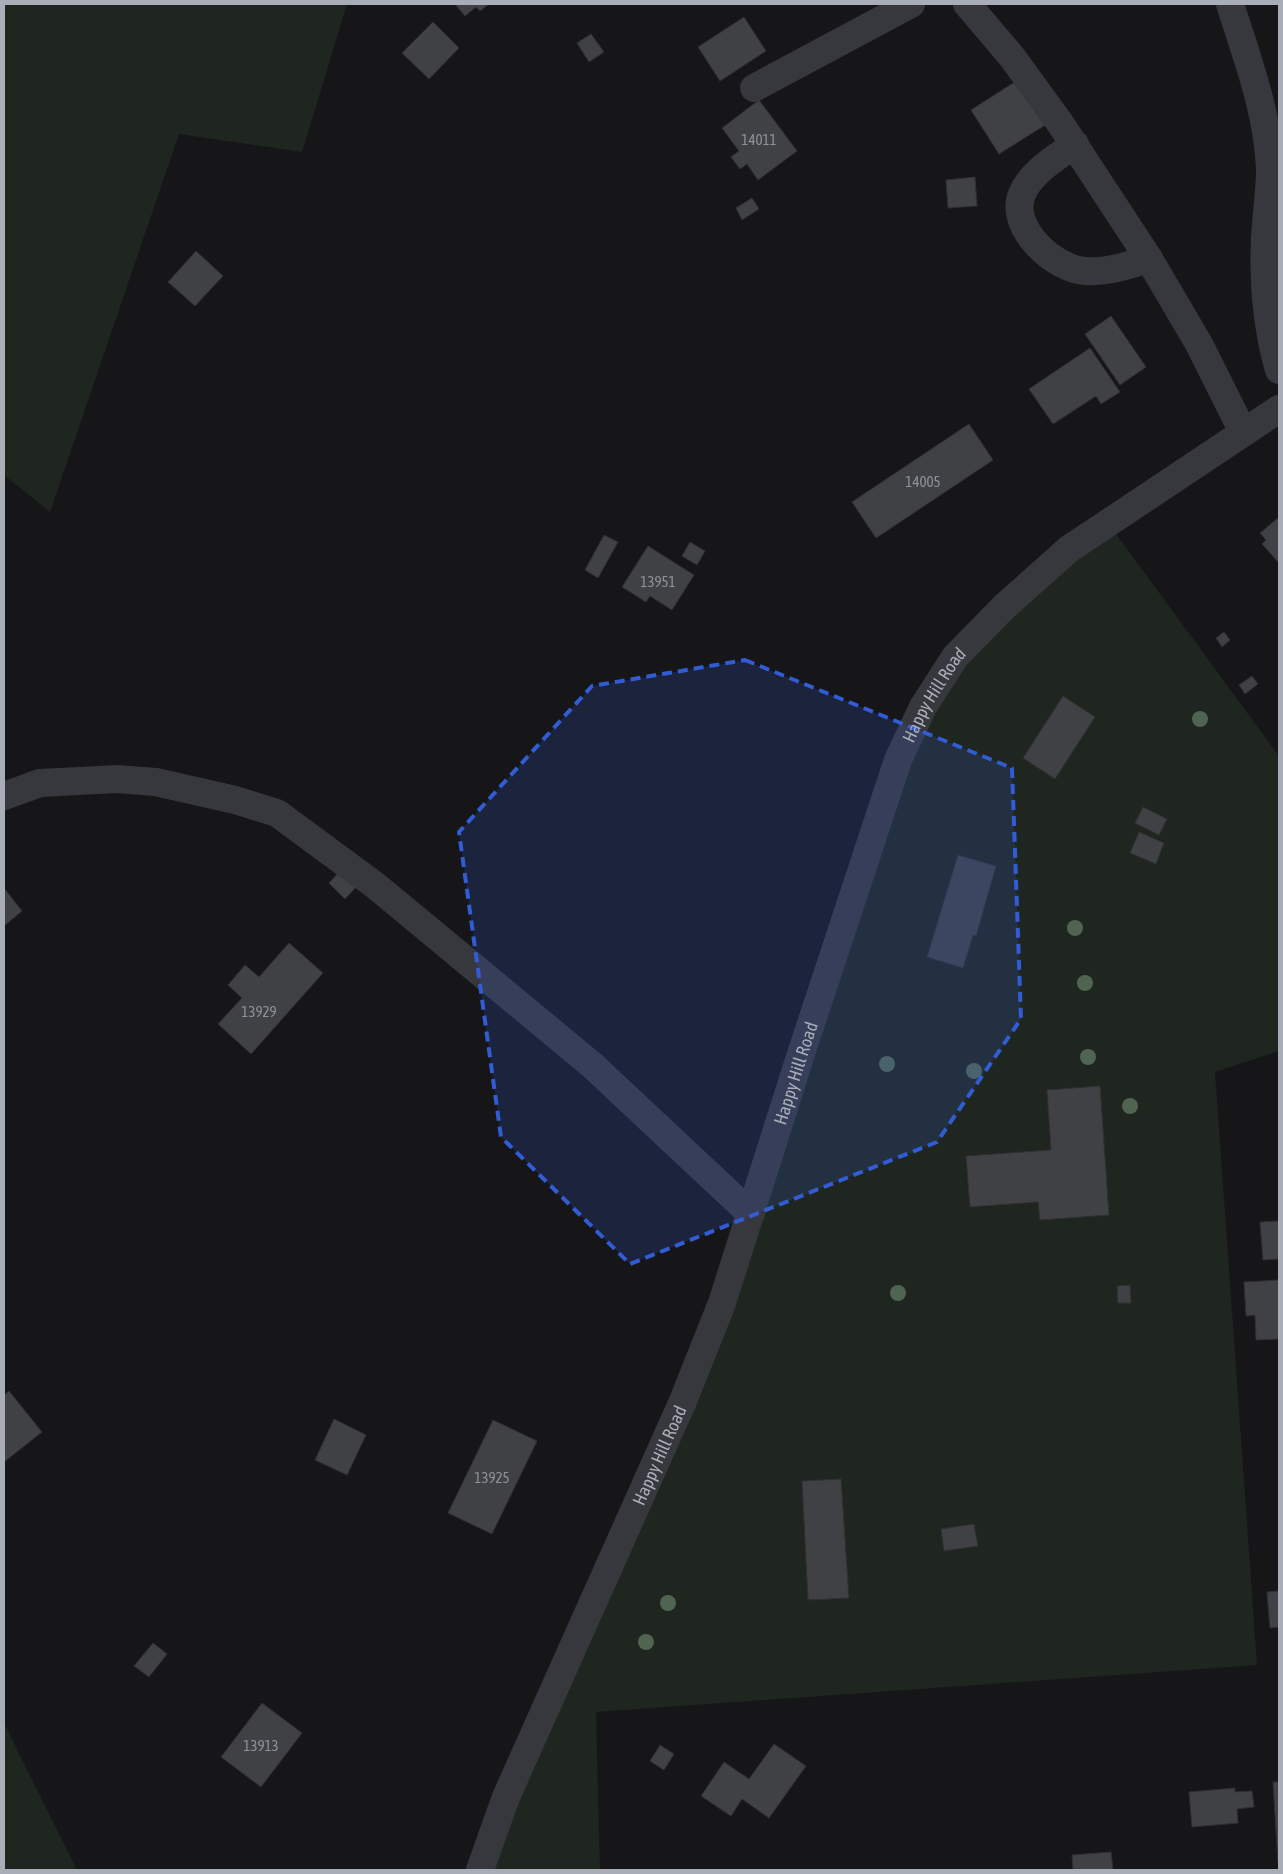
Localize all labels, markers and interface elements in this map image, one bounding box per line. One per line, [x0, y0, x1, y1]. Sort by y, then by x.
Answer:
house number: 14011 [741, 131, 777, 148]
house number: 14005 [905, 473, 941, 490]
house number: 13951 [640, 573, 676, 590]
street label: Happy Hill Road [898, 643, 969, 745]
house number: 13929 [241, 1003, 277, 1020]
street label: Happy Hill Road [769, 1019, 821, 1127]
street label: Happy Hill Road [627, 1402, 690, 1508]
house number: 13925 [474, 1469, 510, 1486]
house number: 13913 [243, 1737, 279, 1754]

